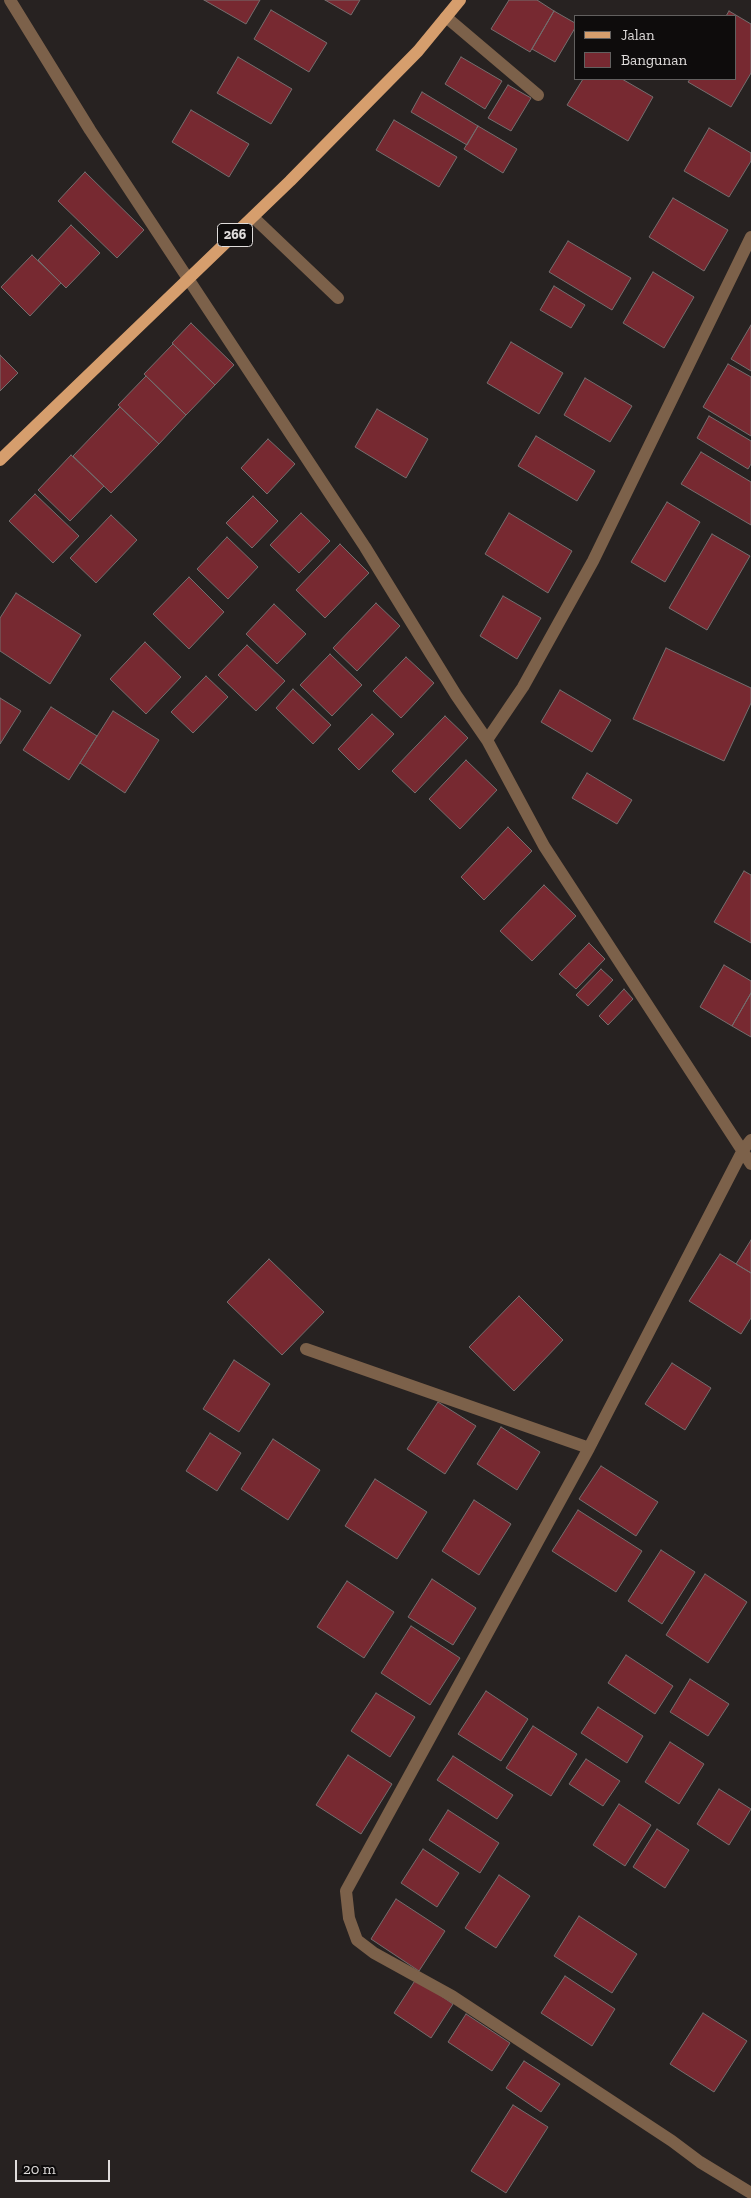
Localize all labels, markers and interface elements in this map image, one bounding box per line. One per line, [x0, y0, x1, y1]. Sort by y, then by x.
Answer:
legend [574, 15, 736, 80]
text: Jalan [621, 26, 655, 44]
text: Bangunan [621, 51, 687, 69]
road number: 266 [218, 224, 252, 246]
scale bar [18, 2150, 112, 2182]
text: 20 m [23, 2160, 56, 2178]

